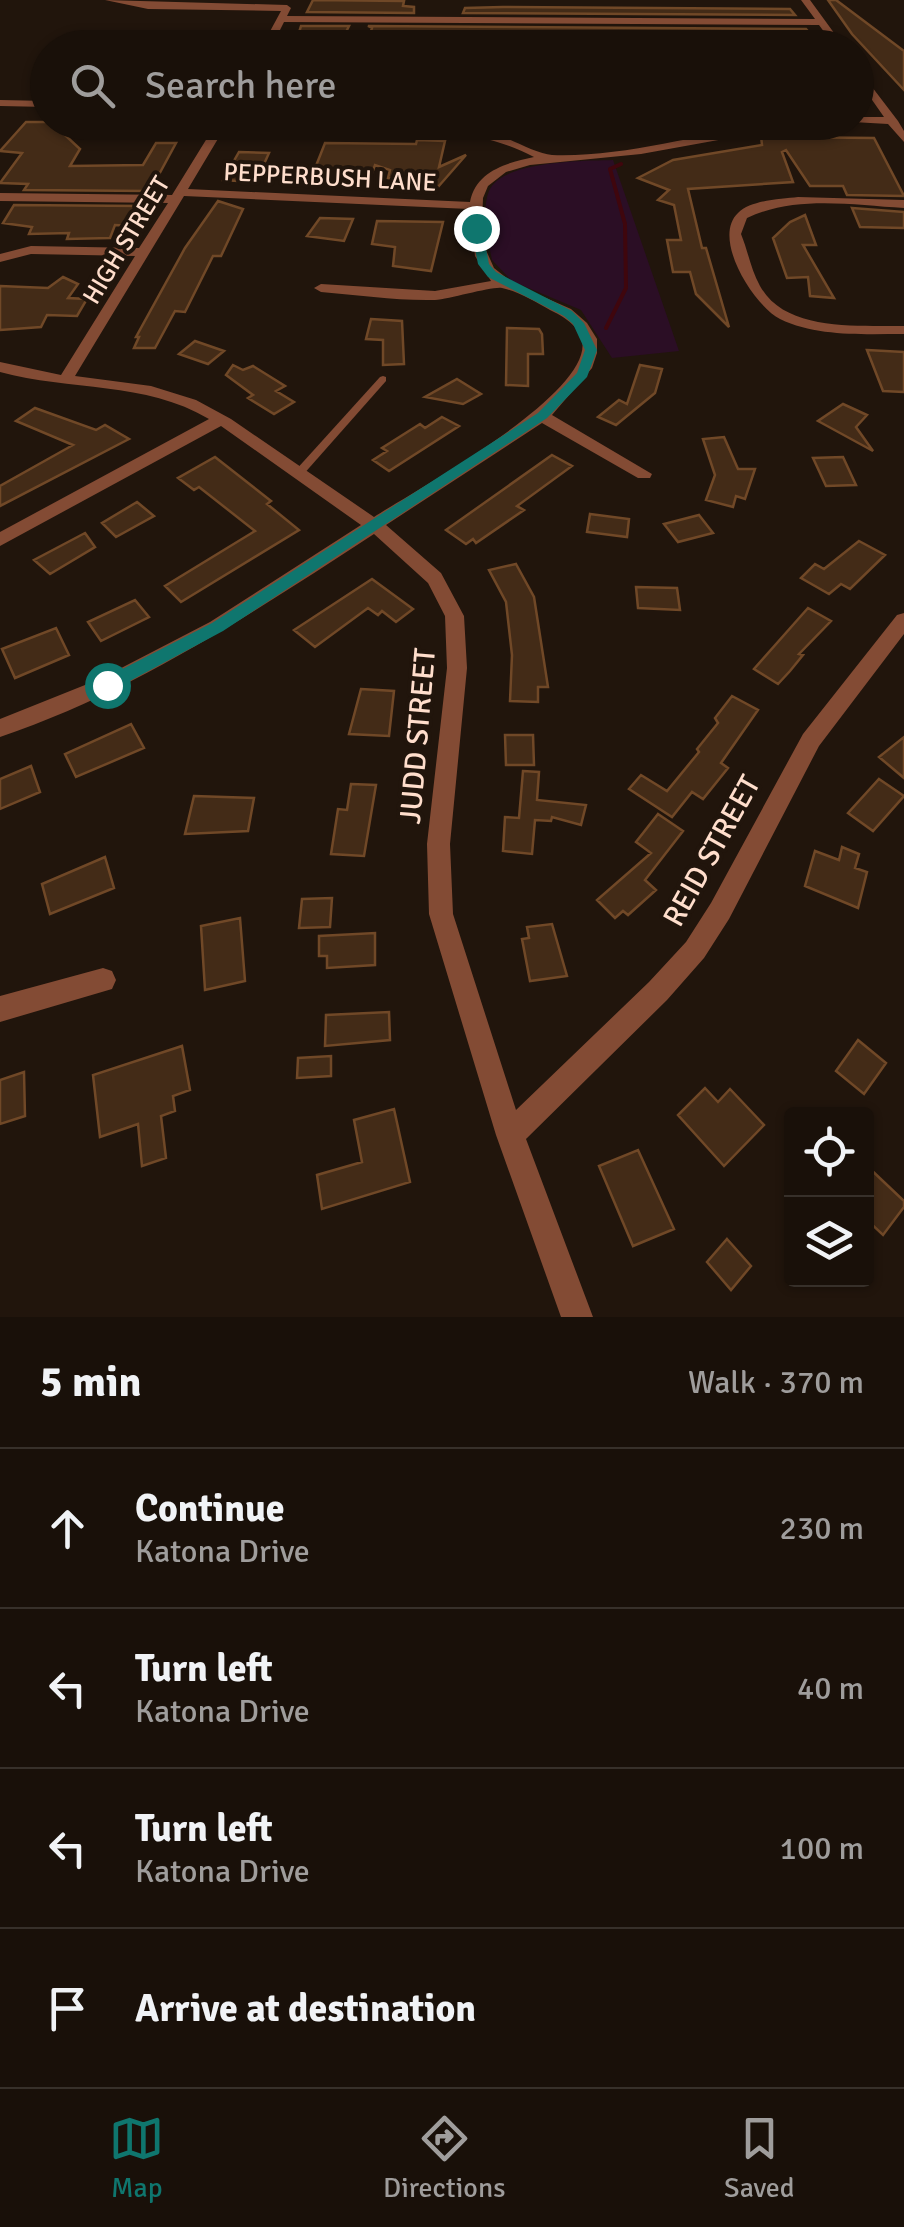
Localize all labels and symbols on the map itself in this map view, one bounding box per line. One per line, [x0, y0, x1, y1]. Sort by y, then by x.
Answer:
street label: PEPPERBUSH LANE [223, 156, 437, 198]
street label: HIGH STREET [76, 170, 177, 310]
route end [454, 206, 500, 252]
street label: JUDD STREET [392, 646, 444, 825]
route start [85, 663, 131, 709]
street label: REID STREET [655, 769, 769, 933]

